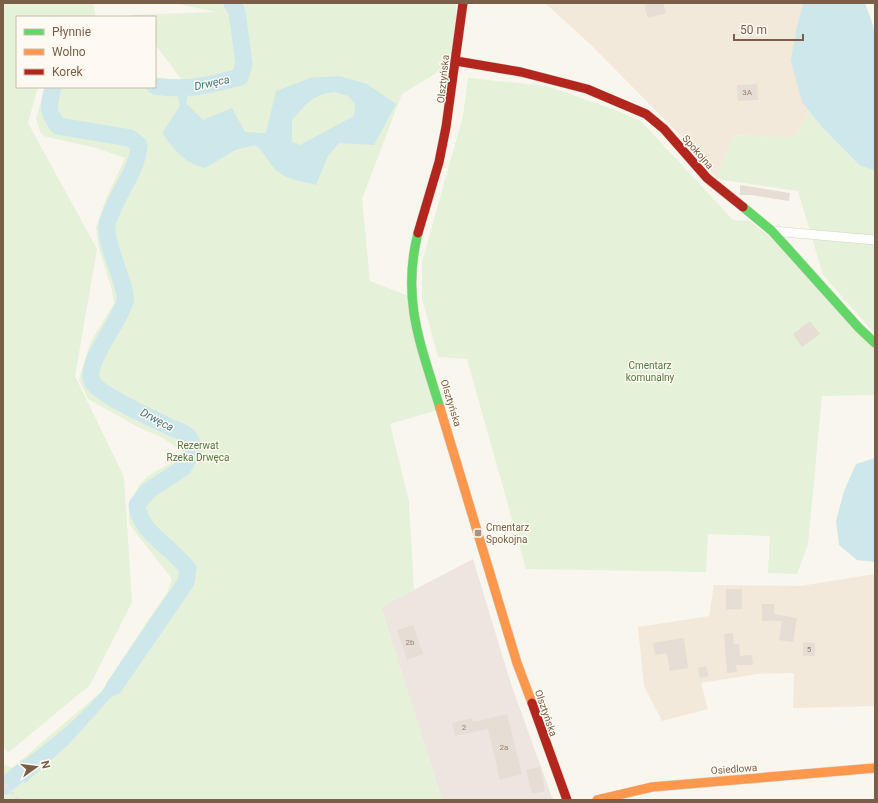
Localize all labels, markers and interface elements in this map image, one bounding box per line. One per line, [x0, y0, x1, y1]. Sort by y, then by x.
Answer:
legend [16, 16, 156, 88]
scale bar [734, 16, 803, 42]
text: 50 m [740, 23, 767, 37]
text: Płynnie [52, 25, 91, 39]
text: Wolno [52, 45, 86, 59]
street label: Olsztyńska [435, 54, 451, 104]
text: Korek [52, 65, 84, 79]
water label: Drwęca [193, 73, 231, 93]
house number: 3A [742, 88, 753, 97]
street label: Spokojna [680, 133, 716, 171]
park label: Cmentarz komunalny [626, 360, 675, 383]
street label: Olsztyńska [439, 378, 463, 428]
water label: Drwęca [138, 406, 176, 434]
park label: Rezerwat Rzeka Drwęca [167, 440, 229, 463]
place label: Cmentarz Spokojna [486, 522, 529, 545]
marker: Cmentarz Spokojna [473, 528, 483, 538]
house number: 2b [406, 638, 415, 647]
house number: 5 [807, 645, 812, 654]
street label: Olsztyńska [533, 688, 559, 738]
house number: 2 [462, 723, 467, 732]
house number: 2a [500, 743, 508, 752]
north arrow [16, 747, 56, 787]
text: N [38, 759, 53, 770]
street label: Osiedlowa [710, 762, 758, 776]

